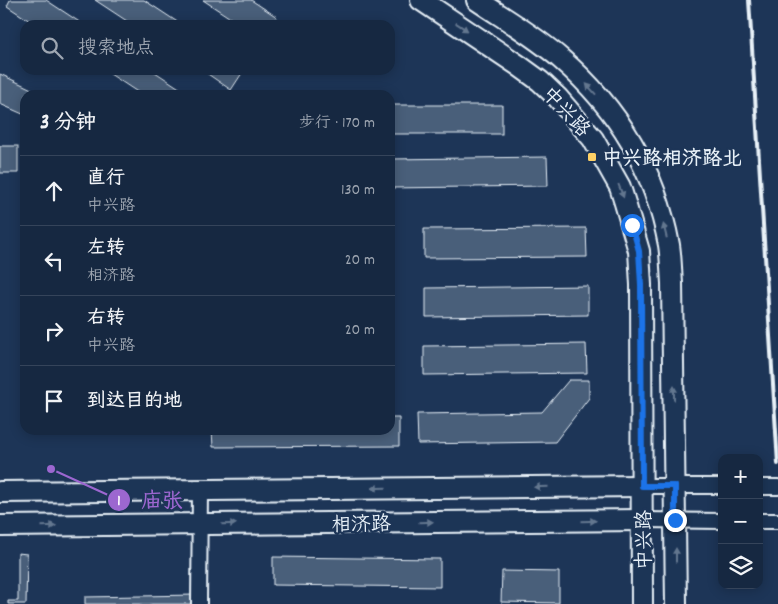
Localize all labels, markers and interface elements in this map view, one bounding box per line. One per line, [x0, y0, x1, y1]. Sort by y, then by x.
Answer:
search box [20, 20, 395, 75]
one-way arrow [455, 22, 468, 32]
icon: search [38, 34, 66, 62]
text: 搜索地点 [78, 36, 154, 63]
street label: 中兴路 [534, 82, 596, 145]
one-way arrow [585, 83, 597, 95]
text: 3 分钟 [40, 109, 96, 139]
text: 步行 · 170 m [299, 112, 375, 135]
place label: 中兴路相济路北 [602, 146, 742, 174]
marker: 中兴路相济路北 [586, 151, 598, 163]
text: 直行 [87, 166, 125, 193]
icon: ahead [40, 177, 68, 205]
text: 130 m [341, 179, 375, 202]
one-way arrow [618, 183, 625, 198]
text: 中兴路 [87, 195, 135, 218]
route start [621, 214, 644, 237]
one-way arrow [661, 223, 669, 238]
text: 左转 [87, 236, 125, 263]
icon: left [40, 247, 68, 275]
text: 20 m [345, 249, 375, 272]
text: 相济路 [87, 265, 135, 288]
text: 右转 [87, 306, 125, 333]
icon: right [40, 317, 68, 345]
text: 20 m [345, 319, 375, 342]
text: 中兴路 [87, 335, 135, 358]
one-way arrow [670, 385, 678, 401]
icon: arrive [40, 387, 68, 415]
text: 到达目的地 [87, 389, 182, 416]
map controls [718, 454, 763, 589]
button: + [718, 454, 763, 499]
callout: 庙张 [106, 482, 193, 518]
one-way arrow [533, 483, 549, 491]
one-way arrow [371, 484, 387, 492]
text: 庙张 [141, 488, 183, 518]
text: 1 [117, 491, 121, 513]
button: − [718, 499, 763, 544]
street label: 中兴路 [632, 509, 660, 570]
route end [664, 509, 687, 532]
street label: 相济路 [331, 511, 392, 541]
one-way arrow [581, 517, 597, 525]
one-way arrow [418, 518, 434, 526]
one-way arrow [221, 520, 237, 528]
one-way arrow [41, 522, 57, 530]
button: layers [718, 544, 763, 589]
one-way arrow [671, 547, 679, 563]

